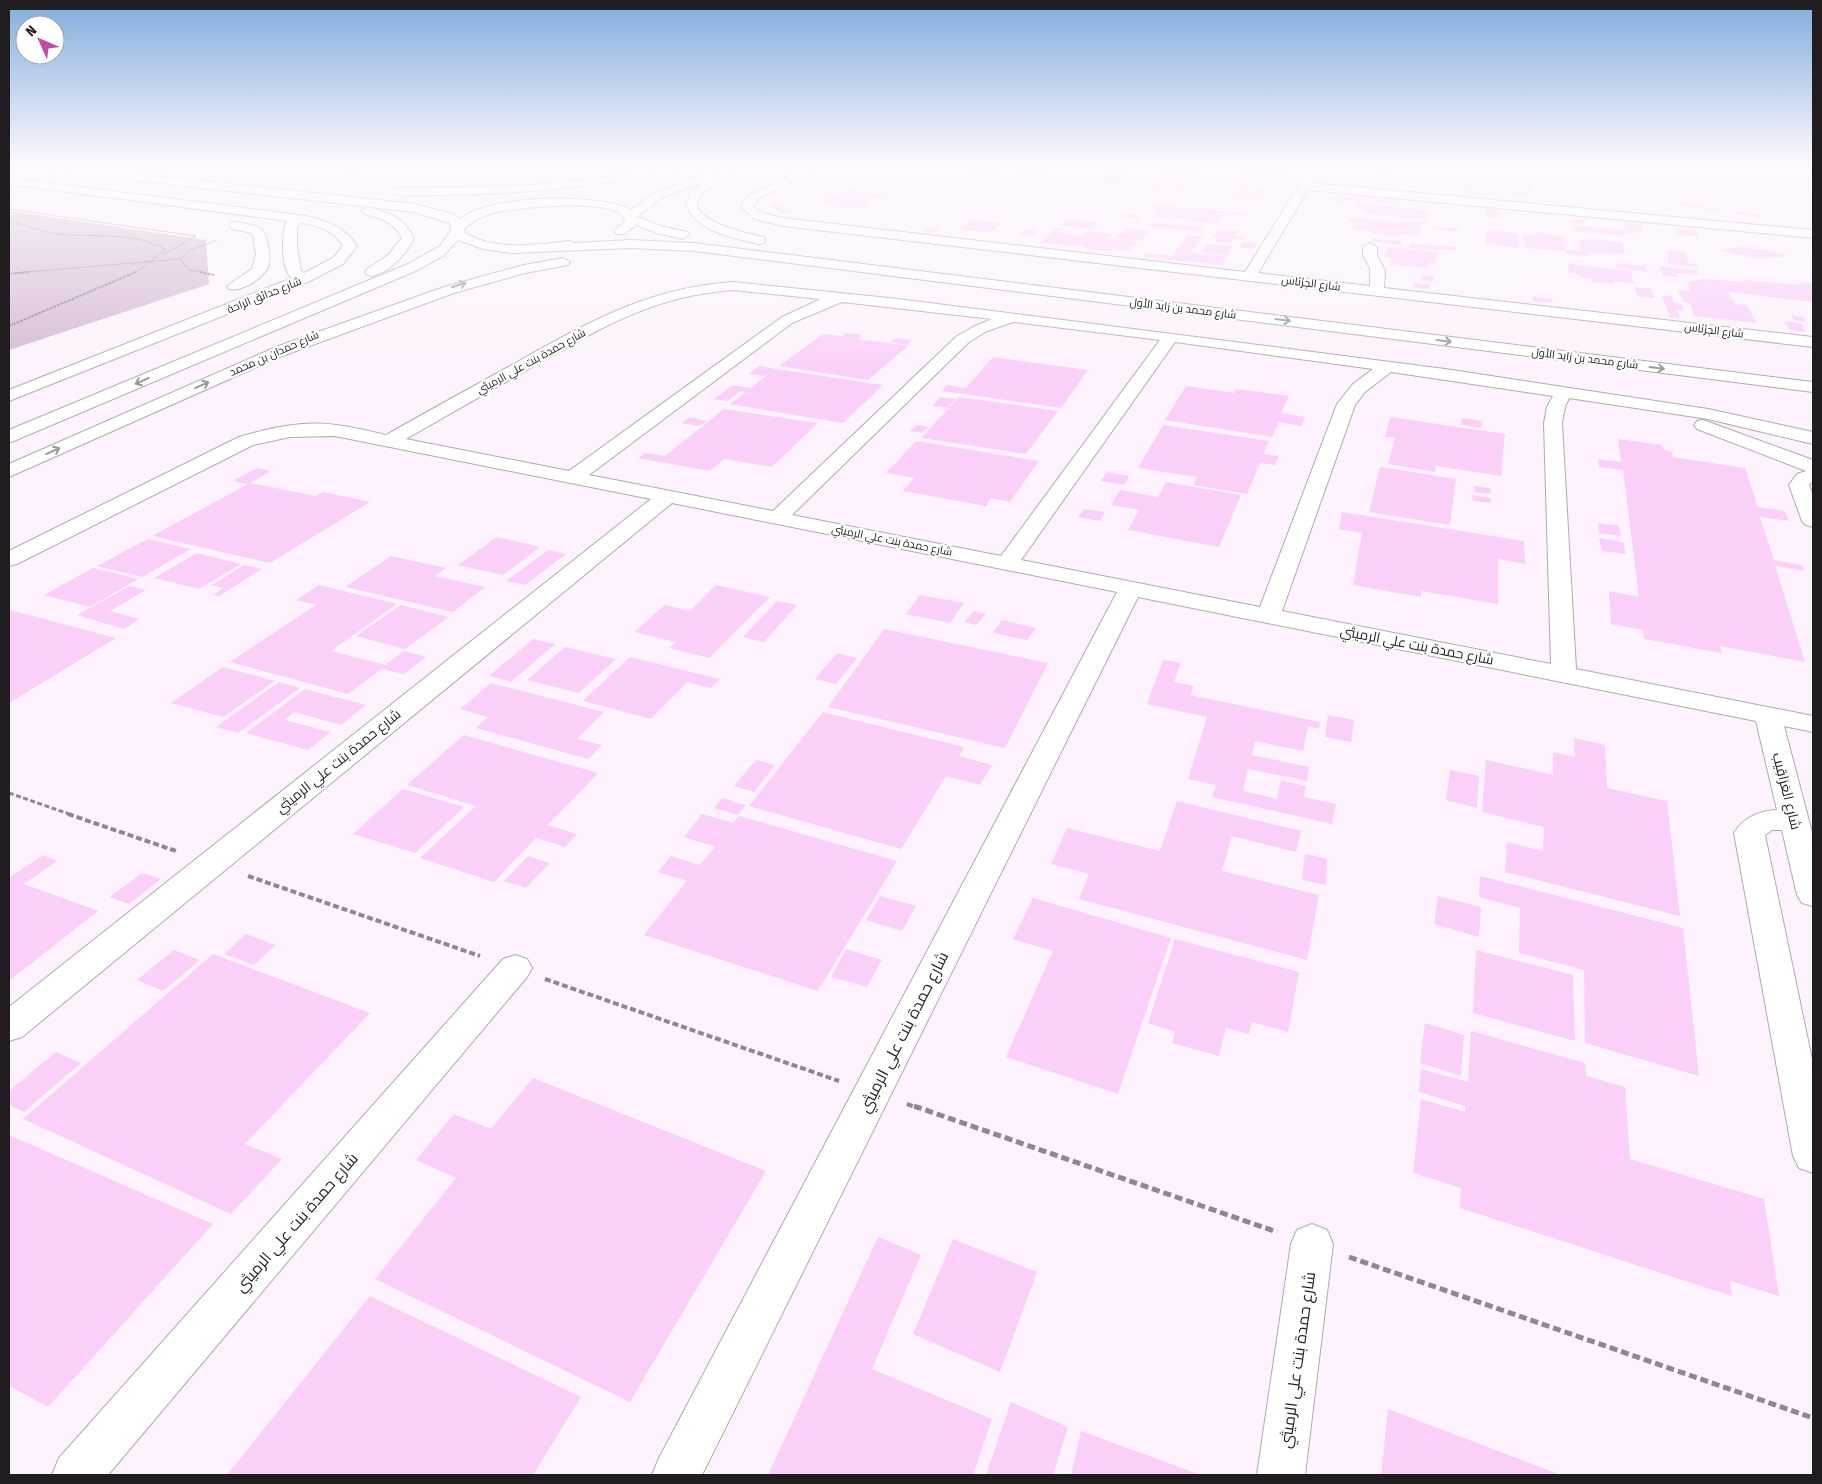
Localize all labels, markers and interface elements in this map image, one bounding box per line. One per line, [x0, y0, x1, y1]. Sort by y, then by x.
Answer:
north arrow [15, 15, 65, 65]
text: N [22, 22, 40, 40]
street label: شارع الجِرْنَاس [1281, 273, 1341, 295]
street label: شارع حدائق الراحة [225, 275, 304, 317]
one-way arrow [450, 280, 466, 289]
street label: شارع محمد بن زايد الأول [1129, 296, 1237, 322]
one-way arrow [1275, 315, 1291, 325]
street label: شارع الجِرْنَاس [1684, 320, 1744, 342]
street label: شارع حمدة بنت علي الرميثي [475, 326, 589, 399]
street label: شارع حمدان بن محمد [228, 328, 321, 380]
one-way arrow [1436, 336, 1452, 346]
street label: شارع محمد بن زايد الأول [1531, 346, 1639, 372]
one-way arrow [1649, 363, 1665, 373]
one-way arrow [135, 377, 150, 387]
one-way arrow [194, 380, 209, 390]
one-way arrow [45, 446, 60, 456]
street label: شارع حمدة بنت علي الرميثي [830, 522, 953, 561]
street label: شارع حمدة بنت علي الرميثي [1338, 622, 1495, 672]
street label: شارع حمدة بنت علي الرميثي [272, 706, 406, 819]
street label: شارع العَرَاقِيب [1769, 751, 1804, 831]
street label: شارع حمدة بنت علي الرميثي [855, 949, 956, 1118]
street label: شارع حمدة بنت علي الرميثي [231, 1149, 365, 1298]
street label: شارع حمدة بنت علي الرميثي [1276, 1270, 1323, 1450]

